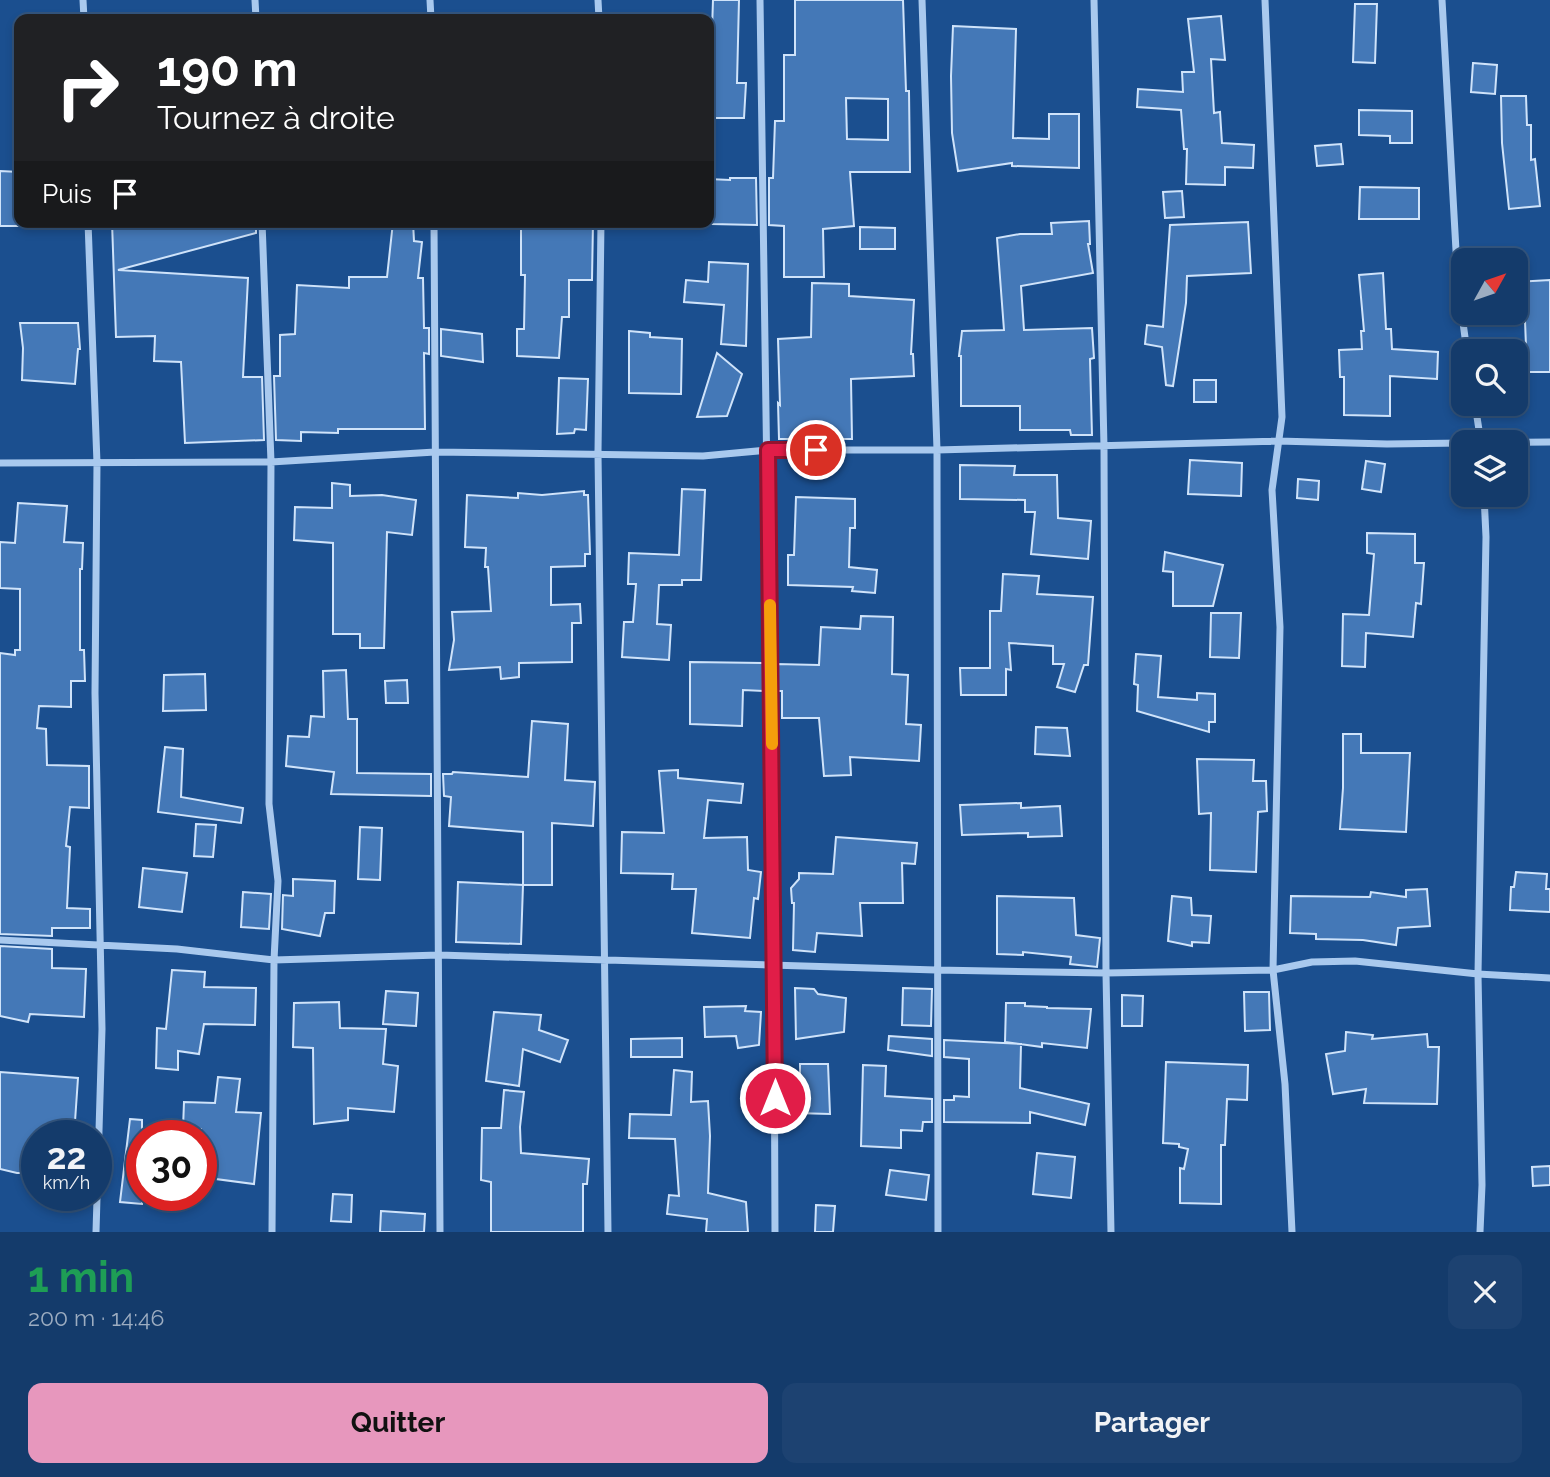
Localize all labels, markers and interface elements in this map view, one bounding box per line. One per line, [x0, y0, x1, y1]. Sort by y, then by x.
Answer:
text: 190 m [157, 40, 298, 97]
icon: right [42, 42, 133, 133]
text: Tournez à droite [157, 99, 395, 136]
icon: arrive [106, 175, 144, 213]
text: Puis [42, 179, 92, 209]
north arrow [1451, 248, 1528, 326]
map controls [1451, 248, 1528, 507]
button: search [1451, 339, 1528, 416]
pin [786, 420, 846, 480]
button: layers [1451, 430, 1528, 507]
icon: arrive [797, 431, 835, 469]
position arrow [738, 1061, 812, 1135]
speed limit sign: 30 [126, 1120, 217, 1211]
text: 22 [47, 1136, 86, 1177]
text: km/h [43, 1172, 90, 1193]
text: 1 min [28, 1253, 134, 1302]
button: close [1448, 1255, 1522, 1329]
text: 200 m · 14:46 [28, 1304, 164, 1331]
button: Quitter [28, 1383, 768, 1463]
button: Partager [782, 1383, 1522, 1463]

